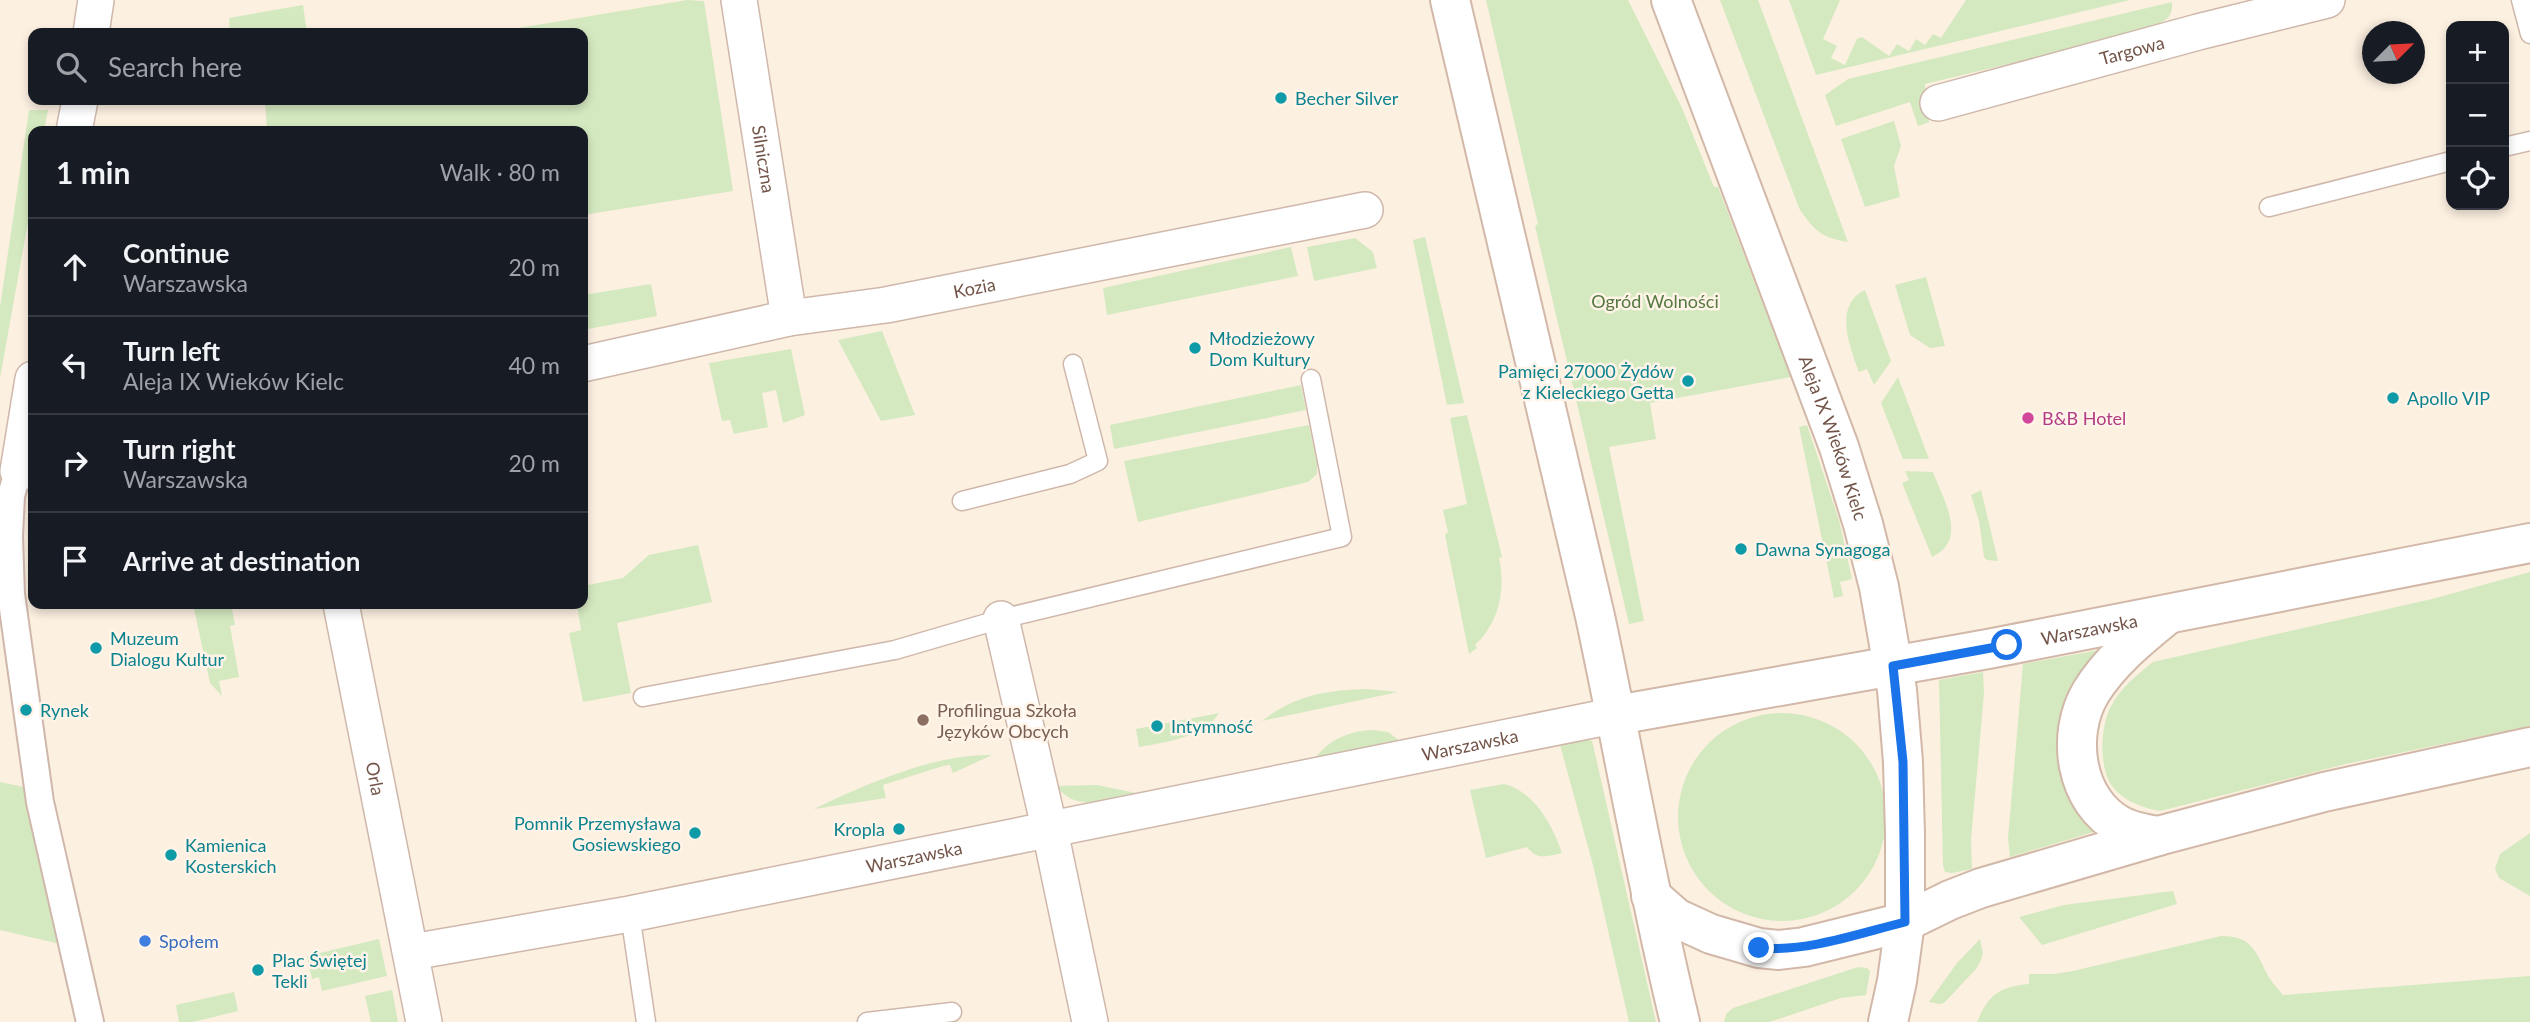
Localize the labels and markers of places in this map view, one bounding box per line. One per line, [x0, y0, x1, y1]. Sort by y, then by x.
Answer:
place label: Becher Silver [1295, 87, 1399, 109]
marker: Becher Silver [1273, 90, 1289, 106]
place label: Młodzieżowy Dom Kultury [1209, 327, 1316, 370]
marker: Młodzieżowy Dom Kultury [1187, 340, 1203, 356]
place label: Pamięci 27000 Żydów z Kieleckiego Getta [1498, 360, 1674, 403]
marker: Pamięci 27000 Żydów z Kieleckiego Getta [1680, 373, 1696, 389]
place label: Apollo VIP [2407, 387, 2490, 409]
marker: Apollo VIP [2385, 390, 2401, 406]
place label: B&B Hotel [2042, 407, 2126, 429]
marker: B&B Hotel [2020, 410, 2036, 426]
place label: Dawna Synagoga [1755, 538, 1890, 560]
marker: Dawna Synagoga [1733, 541, 1749, 557]
place label: Muzeum Dialogu Kultur [110, 627, 224, 670]
marker: Muzeum Dialogu Kultur [88, 640, 104, 656]
place label: Rynek [40, 699, 90, 721]
place label: Profilingua Szkoła Języków Obcych [937, 699, 1077, 742]
marker: Rynek [18, 702, 34, 718]
marker: Profilingua Szkoła Języków Obcych [915, 712, 931, 728]
place label: Intymność [1171, 715, 1253, 737]
marker: Intymność [1149, 718, 1165, 734]
place label: Pomnik Przemysława Gosiewskiego [514, 812, 681, 855]
place label: Kropla [833, 818, 885, 840]
marker: Kropla [891, 821, 907, 837]
marker: Pomnik Przemysława Gosiewskiego [687, 825, 703, 841]
place label: Kamienica Kosterskich [185, 834, 277, 877]
marker: Kamienica Kosterskich [163, 847, 179, 863]
place label: Społem [159, 930, 219, 952]
marker: Społem [137, 933, 153, 949]
place label: Plac Świętej Tekli [272, 949, 367, 992]
marker: Plac Świętej Tekli [250, 962, 266, 978]

